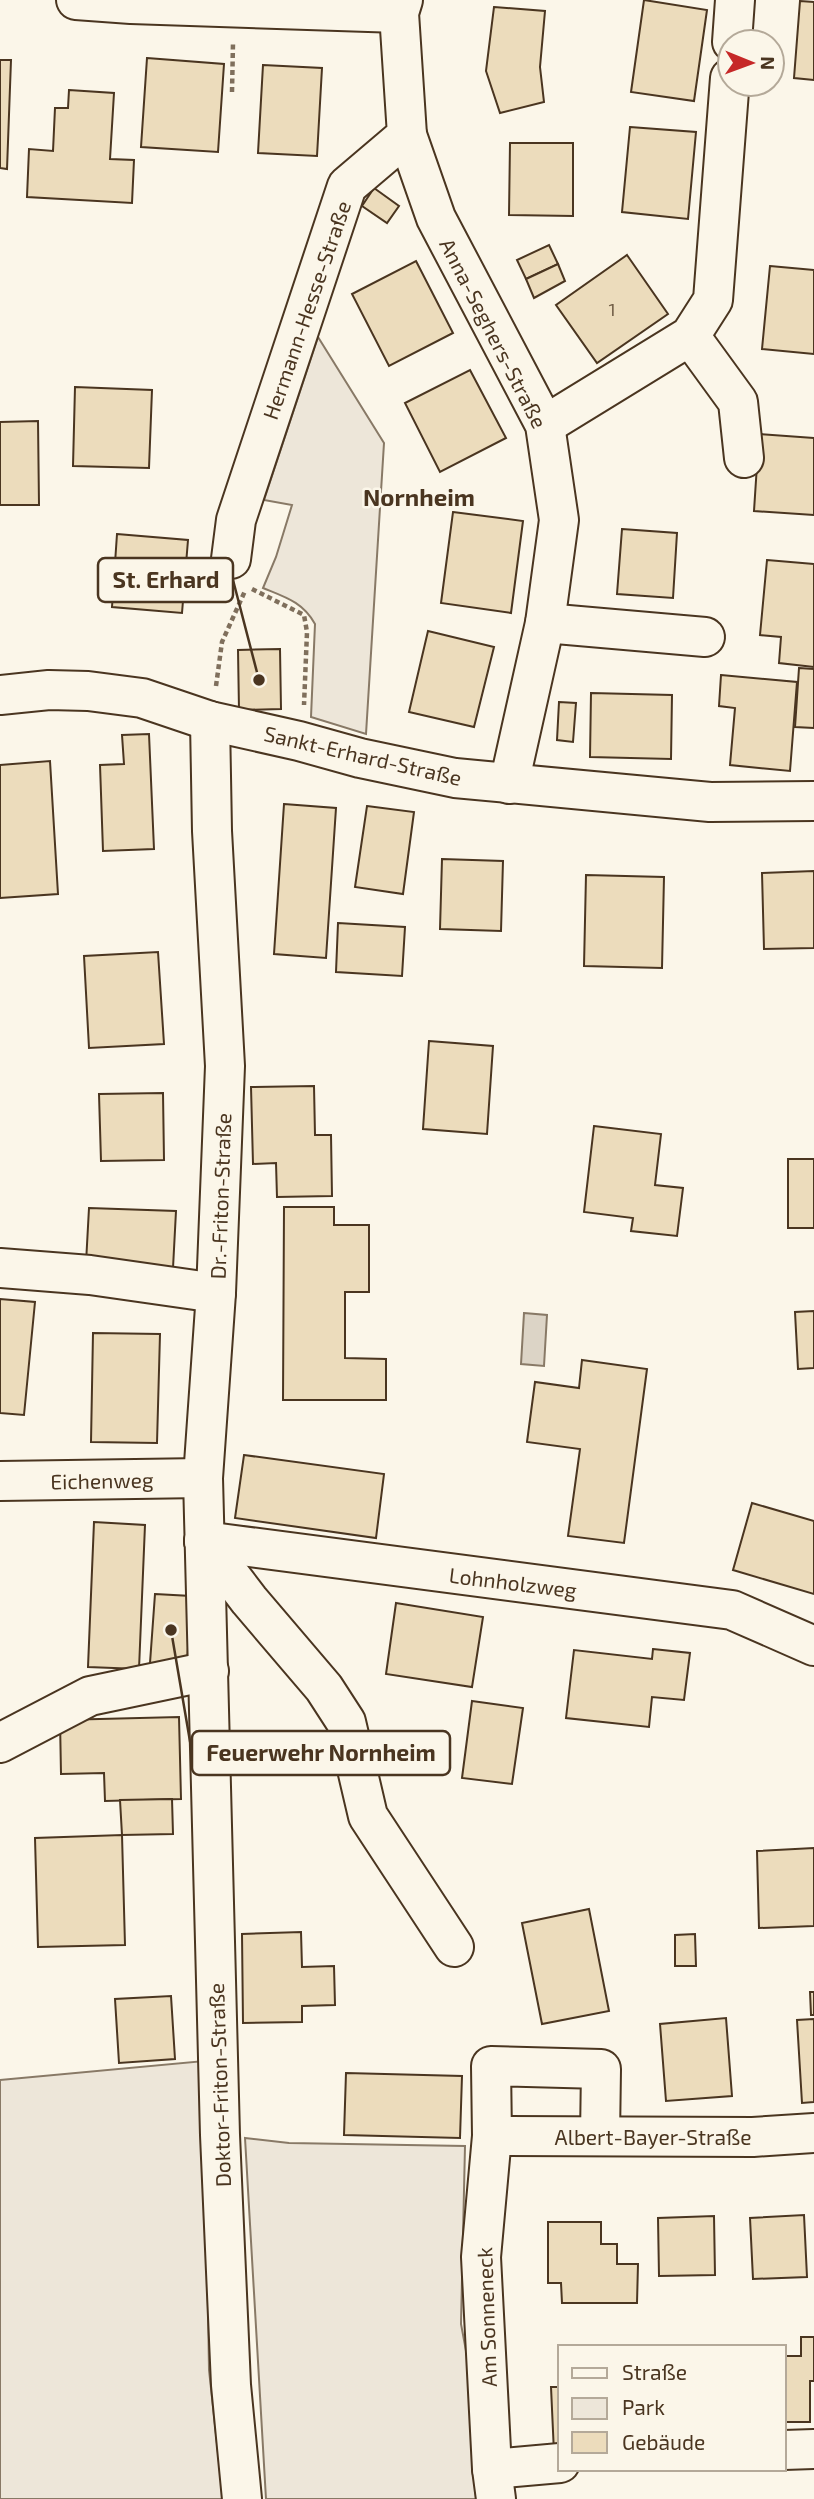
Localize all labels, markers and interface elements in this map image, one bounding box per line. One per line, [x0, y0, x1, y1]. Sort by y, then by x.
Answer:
north arrow [716, 28, 786, 98]
text: N [757, 56, 780, 70]
street label: Hermann-Hesse-Straße [257, 197, 355, 423]
street label: Anna-Seghers-Straße [435, 234, 553, 432]
house number: 1 [608, 298, 616, 320]
district label: Nornheim [363, 482, 475, 511]
callout: St. Erhard [98, 558, 233, 602]
text: St. Erhard [113, 565, 219, 593]
street label: Sankt-Erhard-Straße [262, 720, 464, 790]
street label: Dr.-Friton-Straße [205, 1112, 235, 1280]
street label: Eichenweg [50, 1467, 154, 1493]
street label: Lohnholzweg [448, 1562, 579, 1602]
callout: Feuerwehr Nornheim [192, 1731, 450, 1775]
text: Feuerwehr Nornheim [206, 1738, 436, 1766]
street label: Doktor-Friton-Straße [203, 1982, 235, 2188]
street label: Albert-Bayer-Straße [555, 2124, 751, 2149]
street label: Am Sonneneck [471, 2246, 501, 2387]
legend [558, 2345, 786, 2471]
text: Straße [622, 2359, 687, 2384]
text: Park [622, 2394, 665, 2419]
text: Gebäude [622, 2429, 705, 2454]

